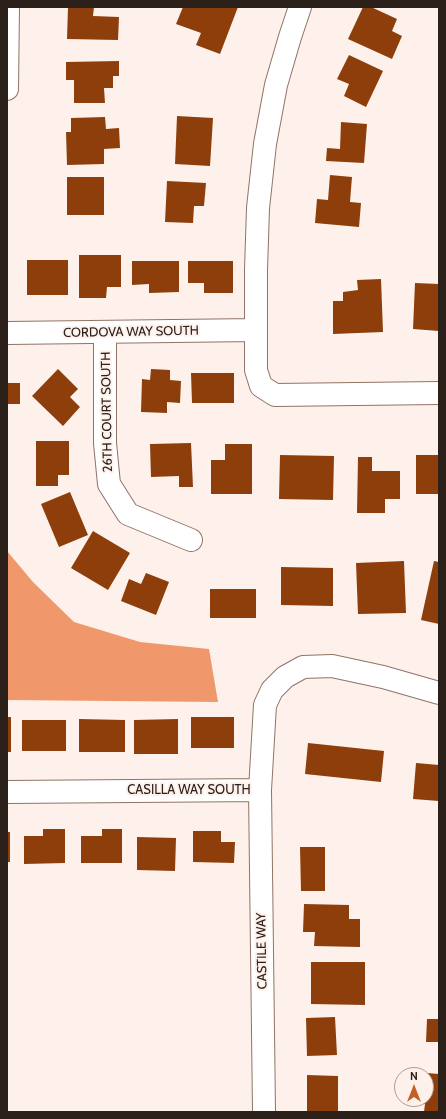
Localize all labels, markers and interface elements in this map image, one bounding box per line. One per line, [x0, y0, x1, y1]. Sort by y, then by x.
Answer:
street label: CORDOVA WAY SOUTH [63, 323, 199, 341]
street label: 26TH COURT SOUTH [98, 351, 116, 473]
street label: CASILLA WAY SOUTH [127, 782, 251, 798]
street label: CASTILE WAY [254, 912, 270, 990]
north arrow [394, 1067, 434, 1107]
text: N [410, 1069, 418, 1083]

